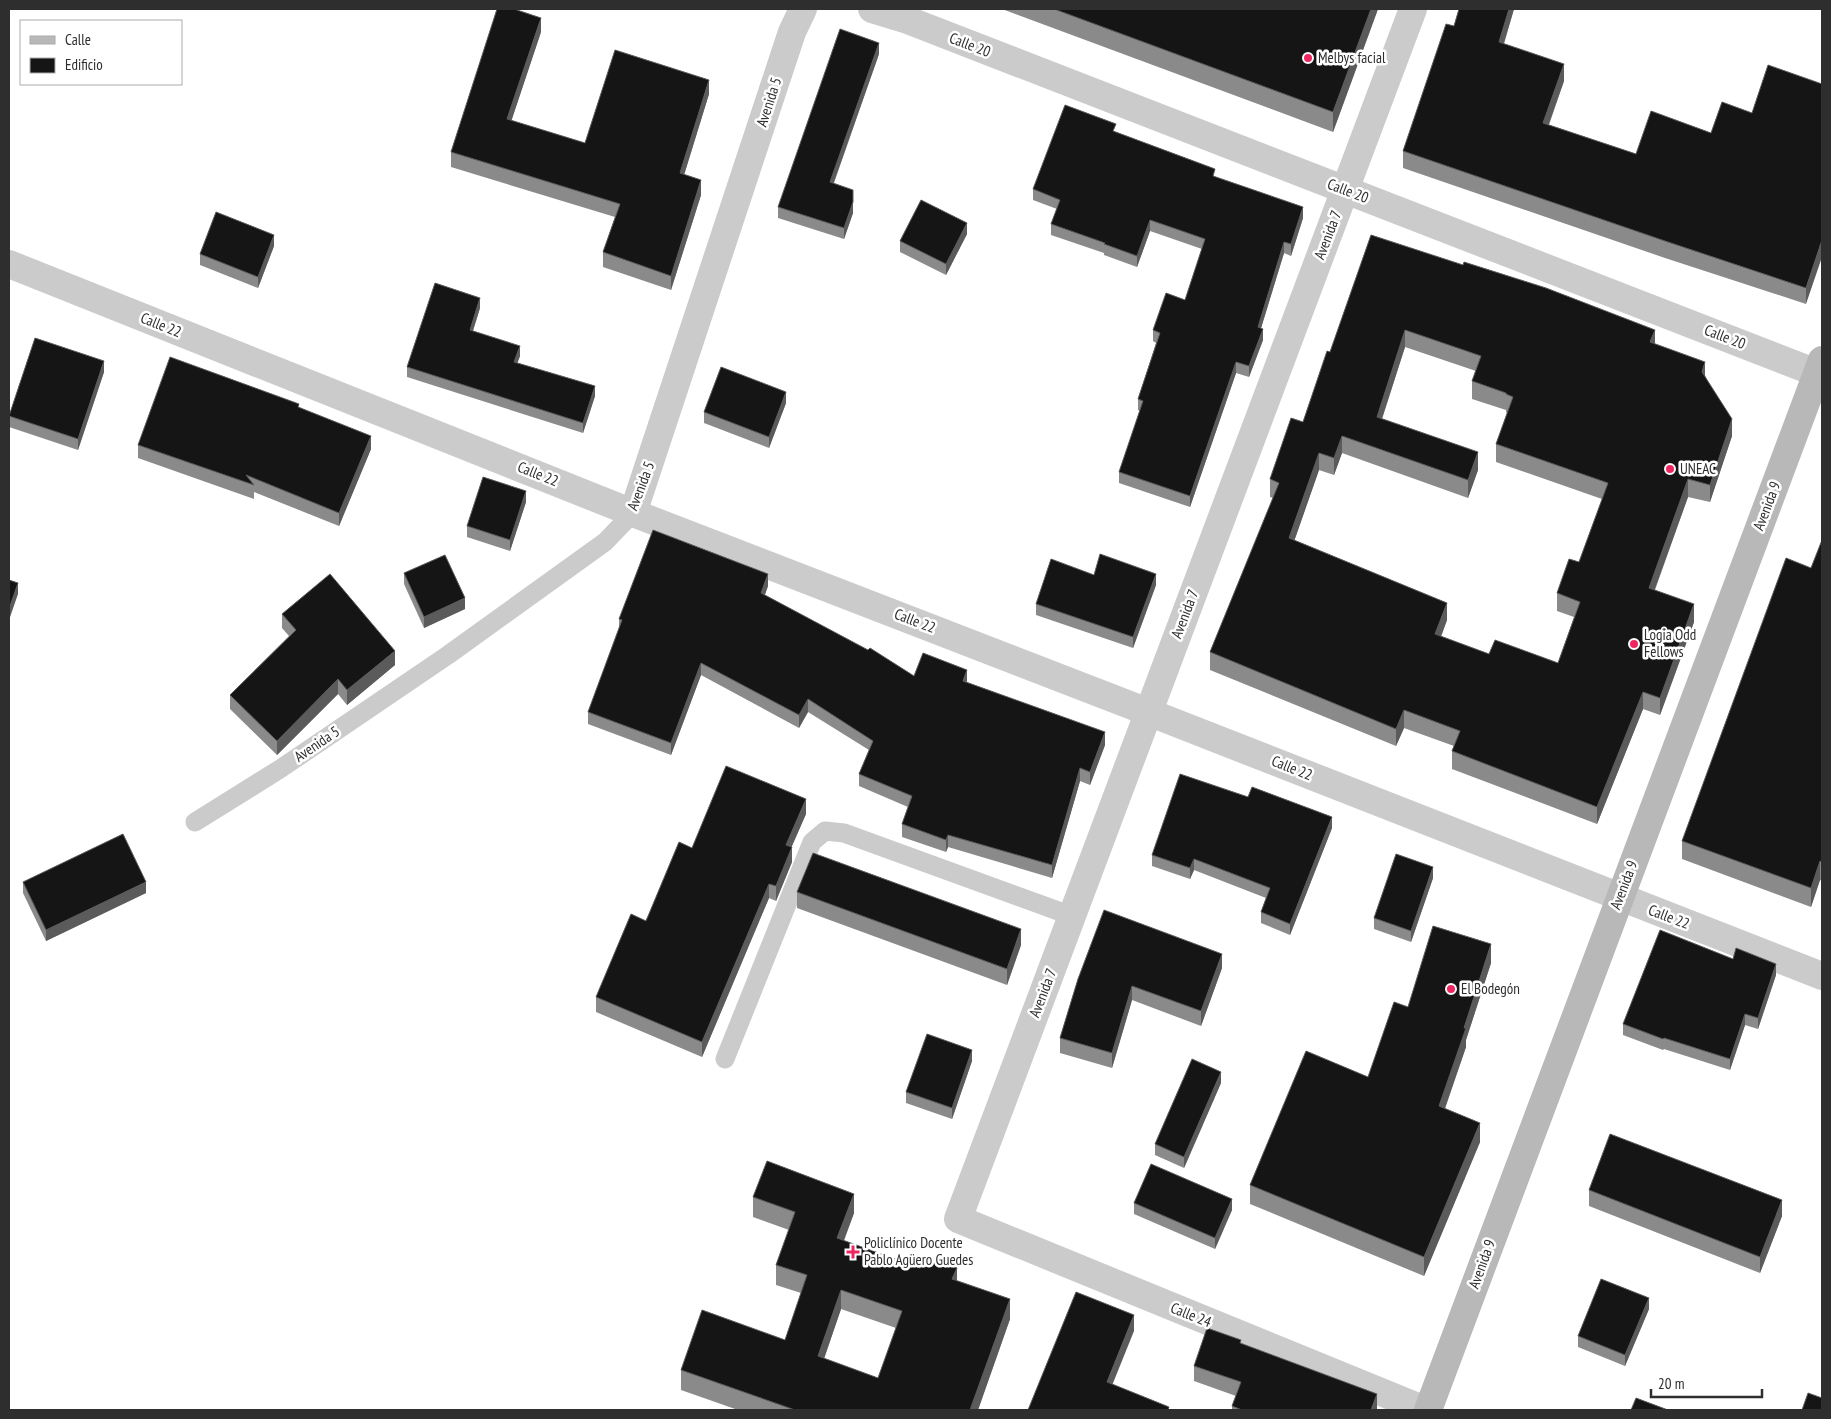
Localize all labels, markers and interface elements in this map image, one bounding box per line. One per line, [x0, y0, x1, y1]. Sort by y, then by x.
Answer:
legend [20, 20, 182, 85]
street label: Calle 20 [947, 28, 994, 61]
text: Calle [65, 30, 91, 49]
place label: Melbys facial [1318, 48, 1386, 67]
marker: Melbys facial [1302, 52, 1314, 64]
text: Edificio [65, 55, 103, 74]
street label: Avenida 5 [752, 75, 785, 129]
street label: Calle 20 [1325, 174, 1372, 207]
street label: Avenida 7 [1310, 208, 1346, 262]
street label: Calle 22 [138, 308, 184, 341]
street label: Calle 20 [1702, 320, 1749, 353]
street label: Calle 22 [515, 457, 561, 490]
street label: Avenida 5 [623, 459, 659, 513]
place label: UNEAC [1680, 459, 1716, 478]
marker: UNEAC [1664, 463, 1676, 475]
street label: Avenida 9 [1749, 479, 1785, 533]
street label: Avenida 7 [1167, 587, 1203, 641]
street label: Calle 22 [892, 604, 938, 637]
place label: Logia Odd Fellows [1644, 625, 1696, 661]
marker: Logia Odd Fellows [1628, 638, 1640, 650]
street label: Avenida 5 [290, 721, 343, 766]
street label: Calle 22 [1269, 751, 1315, 784]
street label: Avenida 9 [1606, 858, 1642, 912]
street label: Calle 22 [1646, 900, 1692, 933]
street label: Avenida 7 [1025, 966, 1061, 1020]
place label: El Bodegón [1461, 979, 1520, 998]
marker: El Bodegón [1445, 983, 1457, 995]
place label: Policlínico Docente Pablo Agüero Guedes [864, 1233, 973, 1269]
street label: Avenida 9 [1464, 1237, 1499, 1291]
marker: Policlínico Docente Pablo Agüero Guedes [846, 1245, 860, 1259]
street label: Calle 24 [1168, 1298, 1215, 1331]
scale bar [1651, 1366, 1762, 1398]
text: 20 m [1658, 1374, 1684, 1393]

